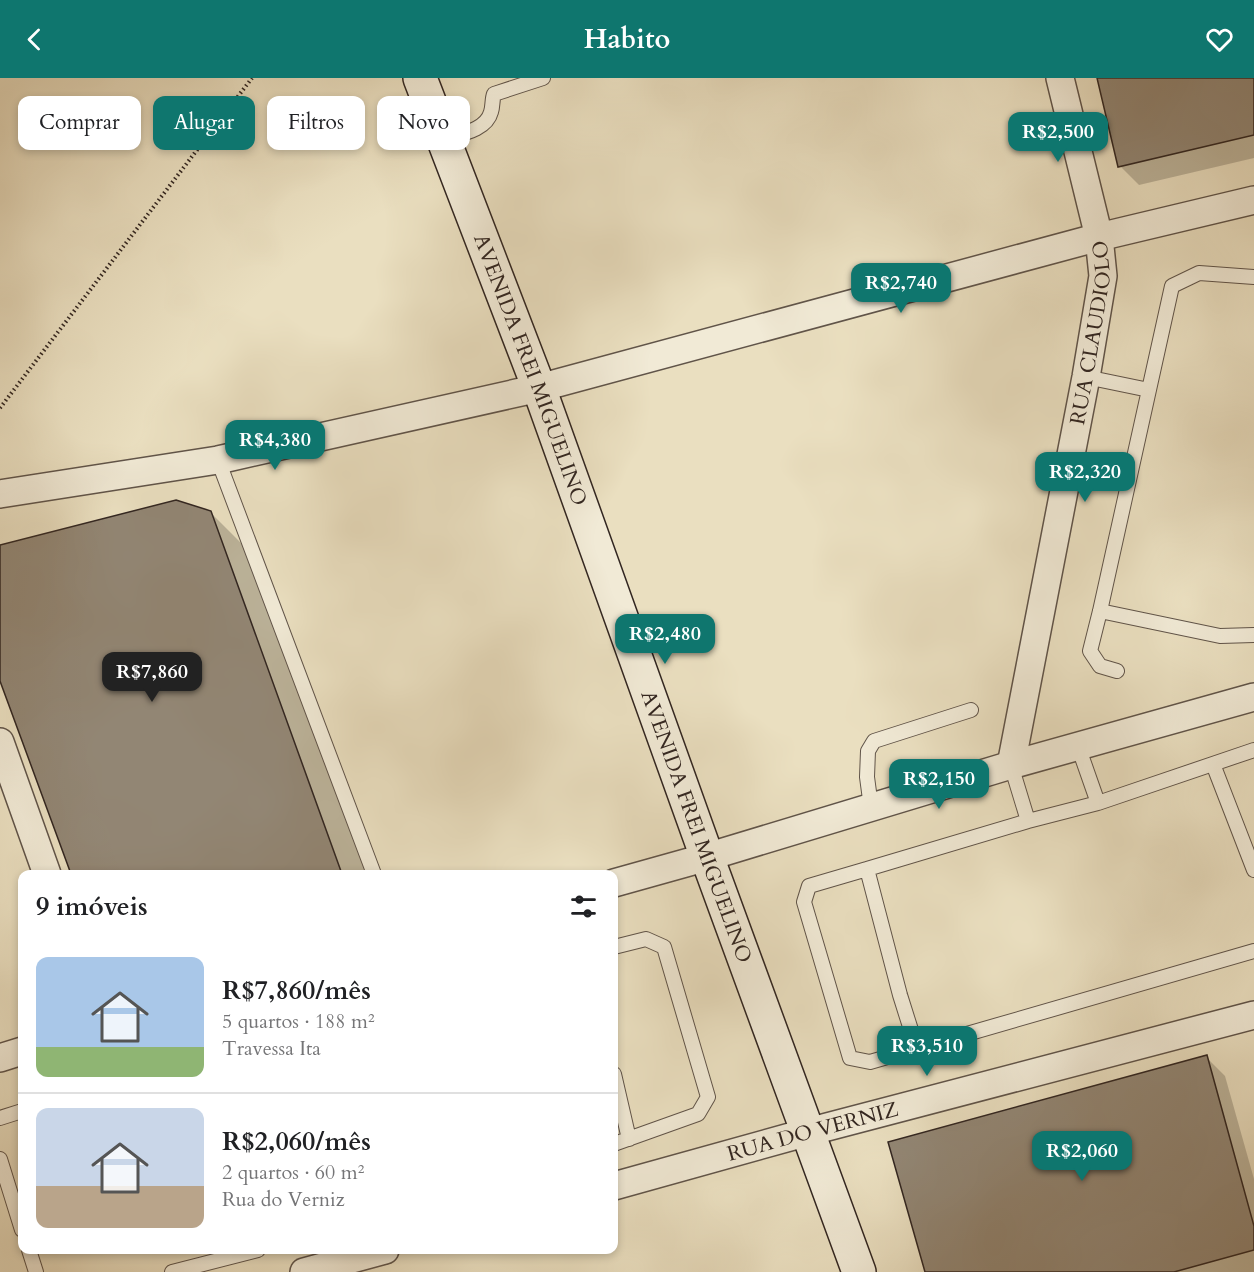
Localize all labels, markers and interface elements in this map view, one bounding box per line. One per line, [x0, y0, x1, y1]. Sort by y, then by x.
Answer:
text: Habito [584, 21, 670, 58]
icon: back [18, 23, 51, 56]
icon: heart [1203, 23, 1236, 56]
chip: Comprar [18, 96, 141, 150]
chip: Alugar [153, 96, 255, 150]
chip: Filtros [267, 96, 365, 150]
chip: Novo [377, 96, 470, 150]
pin: R$2,500 [1003, 112, 1113, 163]
text: R$2,500 [1022, 118, 1094, 145]
street label: AVENIDA FREI MIGUELINO [466, 230, 594, 510]
street label: RUA CLAUDIOLO [1063, 239, 1119, 427]
pin: R$2,740 [846, 263, 956, 314]
text: R$2,740 [865, 269, 937, 296]
pin: R$4,380 [220, 420, 330, 471]
text: R$4,380 [239, 426, 311, 453]
pin: R$2,320 [1030, 452, 1140, 503]
text: R$2,320 [1049, 458, 1121, 485]
pin: R$2,480 [610, 614, 720, 665]
text: R$2,480 [629, 620, 701, 647]
pin: R$7,860 [97, 652, 207, 703]
text: R$7,860 [116, 658, 188, 685]
street label: AVENIDA FREI MIGUELINO [633, 686, 759, 967]
pin: R$2,150 [884, 759, 994, 810]
text: R$2,150 [903, 765, 975, 792]
text: 9 imóveis [36, 889, 148, 924]
icon: filters [567, 890, 600, 923]
text: R$7,860/mês [222, 973, 371, 1008]
icon: home [84, 981, 156, 1053]
text: 5 quartos · 188 m² [222, 1008, 375, 1035]
pin: R$3,510 [872, 1026, 982, 1077]
text: R$3,510 [891, 1032, 963, 1059]
text: Travessa Ita [222, 1035, 321, 1062]
street label: RUA DO VERNIZ [724, 1095, 902, 1169]
text: R$2,060/mês [222, 1124, 371, 1159]
pin: R$2,060 [1027, 1131, 1137, 1182]
icon: home [84, 1132, 156, 1204]
text: R$2,060 [1046, 1137, 1118, 1164]
text: 2 quartos · 60 m² [222, 1159, 364, 1186]
text: Rua do Verniz [222, 1186, 345, 1213]

